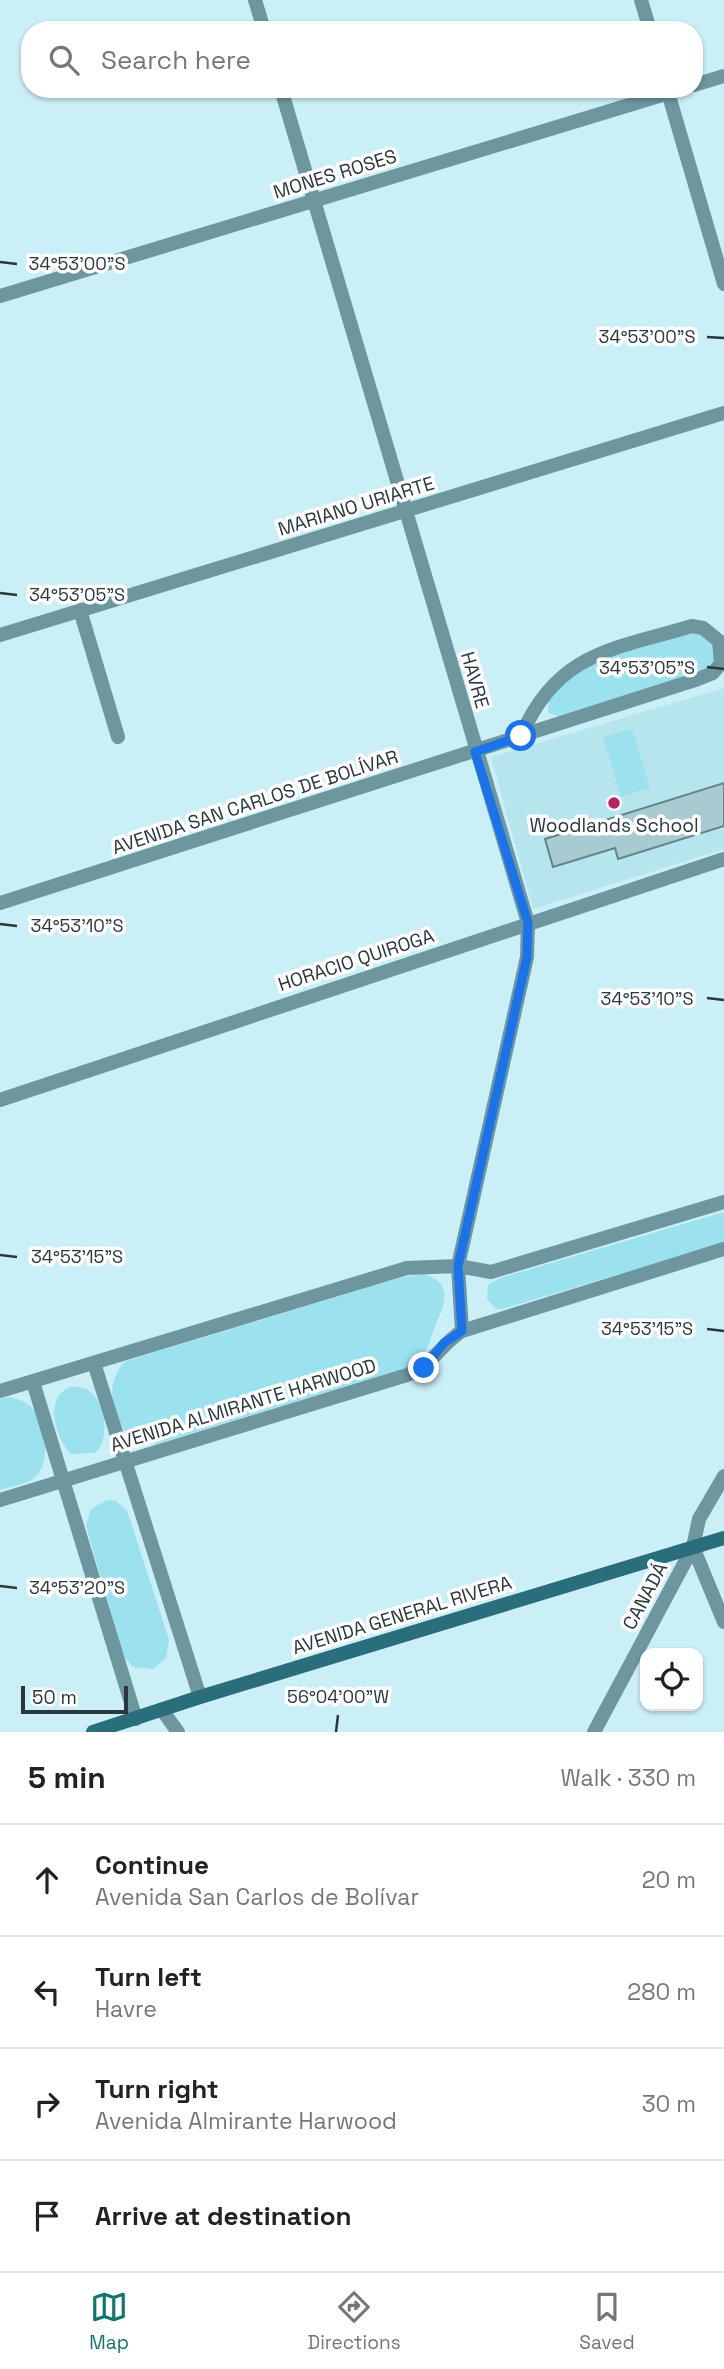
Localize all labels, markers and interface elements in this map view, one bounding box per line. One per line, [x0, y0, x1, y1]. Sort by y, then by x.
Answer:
search box [21, 21, 703, 98]
icon: search [45, 41, 83, 79]
text: Search here [101, 43, 251, 77]
street label: MONES ROSES [270, 143, 400, 205]
text: 34°53'00"S [29, 252, 125, 275]
text: 34°53'00"S [599, 325, 695, 348]
street label: MARIANO URIARTE [275, 470, 437, 542]
text: 34°53'05"S [29, 583, 125, 606]
street label: HAVRE [455, 649, 495, 711]
text: 34°53'05"S [599, 656, 695, 679]
route start [505, 720, 536, 751]
street label: AVENIDA SAN CARLOS DE BOLÍVAR [109, 744, 401, 860]
marker: Woodlands School [606, 795, 622, 811]
place label: Woodlands School [529, 813, 699, 838]
text: 34°53'10"S [31, 914, 123, 937]
street label: HORACIO QUIROGA [275, 923, 437, 997]
text: 34°53'10"S [601, 987, 693, 1010]
text: 34°53'15"S [31, 1245, 123, 1268]
text: 34°53'15"S [601, 1317, 693, 1340]
route end [408, 1352, 439, 1383]
street label: AVENIDA ALMIRANTE HARWOOD [107, 1353, 379, 1457]
street label: CANADÁ [617, 1558, 673, 1634]
street label: AVENIDA GENERAL RIVERA [289, 1570, 515, 1660]
text: 34°53'20"S [29, 1576, 125, 1599]
map controls [640, 1648, 703, 1711]
button: locate [640, 1648, 703, 1711]
scale bar [21, 1683, 128, 1715]
text: 50 m [32, 1685, 77, 1710]
text: 56°04'00"W [287, 1685, 389, 1708]
text: 5 min [28, 1758, 106, 1797]
text: Walk · 330 m [561, 1763, 696, 1793]
text: Continue [95, 1848, 209, 1882]
icon: ahead [28, 1861, 66, 1899]
text: 20 m [642, 1865, 696, 1895]
text: Avenida San Carlos de Bolívar [95, 1882, 419, 1912]
text: Turn left [95, 1960, 202, 1994]
icon: left [28, 1973, 66, 2011]
text: 280 m [627, 1977, 696, 2007]
text: Havre [95, 1994, 157, 2024]
text: Turn right [95, 2072, 219, 2106]
icon: right [28, 2085, 66, 2123]
text: 30 m [642, 2089, 696, 2119]
text: Avenida Almirante Harwood [95, 2106, 397, 2136]
icon: arrive [28, 2197, 66, 2235]
text: Arrive at destination [95, 2199, 352, 2233]
tab: Map [89, 2288, 129, 2355]
tab: Directions [308, 2288, 401, 2355]
tab: Saved [579, 2288, 635, 2355]

